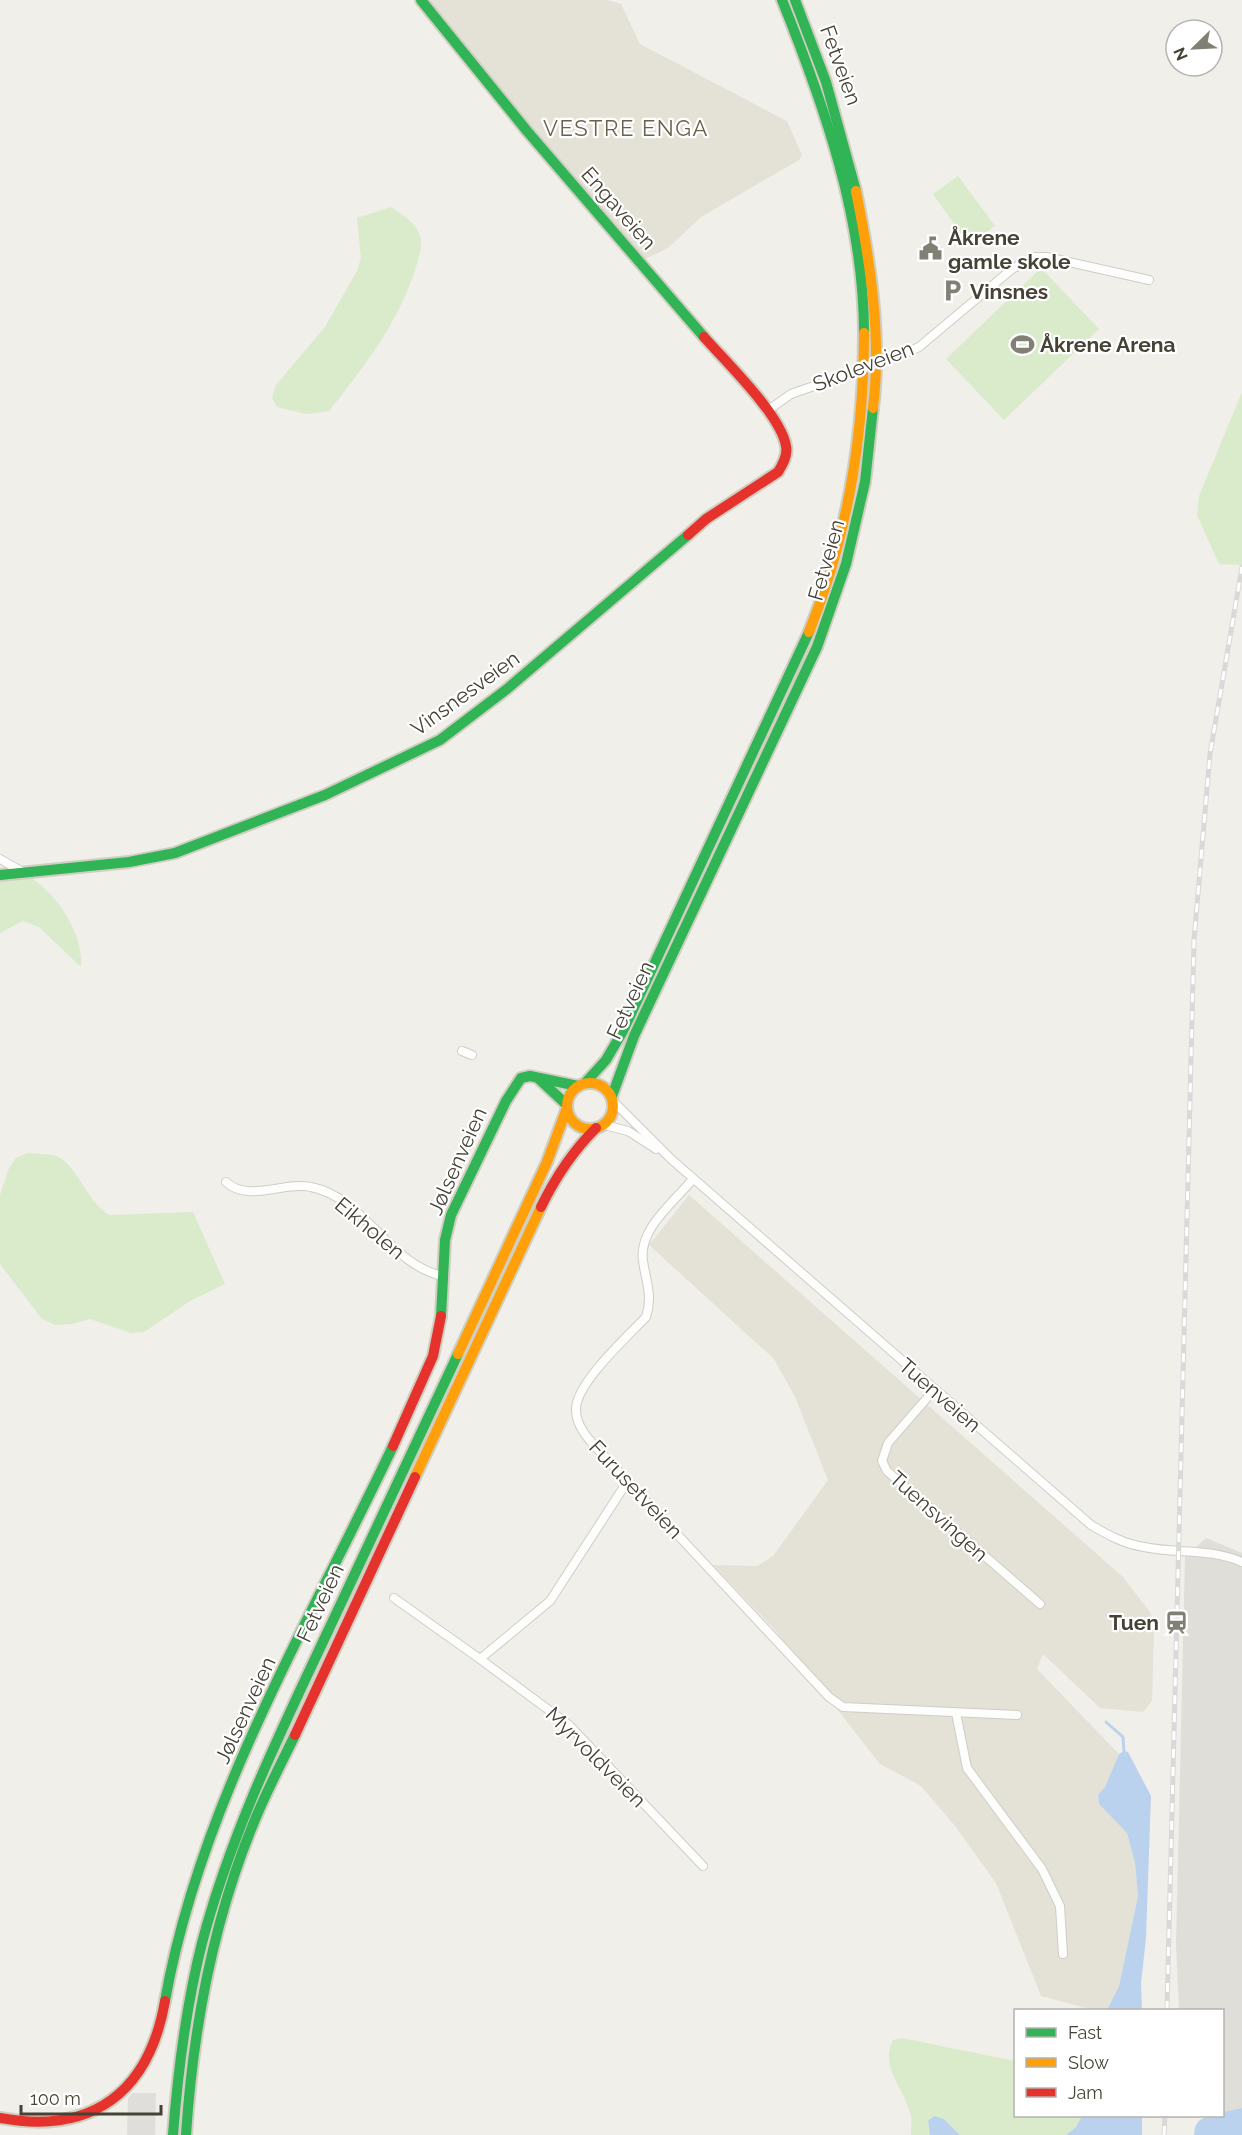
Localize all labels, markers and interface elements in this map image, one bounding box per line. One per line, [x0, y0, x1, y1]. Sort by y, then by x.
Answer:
north arrow [1164, 18, 1224, 78]
street label: Fetveien [815, 22, 867, 108]
text: N [1170, 44, 1192, 63]
district label: VESTRE ENGA [543, 115, 709, 141]
street label: Engaveien [576, 162, 662, 254]
place label: Åkrene gamle skole [948, 225, 1071, 274]
public building icon: Åkrene gamle skole [917, 236, 943, 262]
parking icon: Vinsnes [939, 278, 965, 304]
place label: Vinsnes [970, 279, 1048, 304]
sports icon: Åkrene Arena [1009, 331, 1035, 357]
place label: Åkrene Arena [1040, 332, 1175, 357]
street label: Skoleveien [809, 335, 917, 397]
street label: Fetveien [803, 517, 849, 603]
street label: Vinsnesveien [406, 645, 524, 741]
street label: Fetveien [601, 957, 659, 1043]
street label: Jølsenveien [422, 1103, 492, 1219]
street label: Eikholen [330, 1192, 410, 1264]
street label: Tuenveien [894, 1353, 986, 1437]
street label: Furusetveien [584, 1435, 688, 1543]
street label: Tuensvingen [885, 1465, 993, 1567]
street label: Fetveien [291, 1560, 349, 1646]
station icon: Tuen [1164, 1609, 1190, 1635]
place label: Tuen [1109, 1610, 1159, 1635]
street label: Jølsenveien [209, 1653, 281, 1767]
street label: Myrvoldveien [541, 1702, 651, 1812]
legend [1014, 2009, 1224, 2117]
text: Fast [1068, 2022, 1102, 2043]
text: Slow [1068, 2052, 1109, 2073]
scale bar [21, 2078, 160, 2116]
text: Jam [1068, 2082, 1103, 2103]
text: 100 m [30, 2088, 81, 2109]

